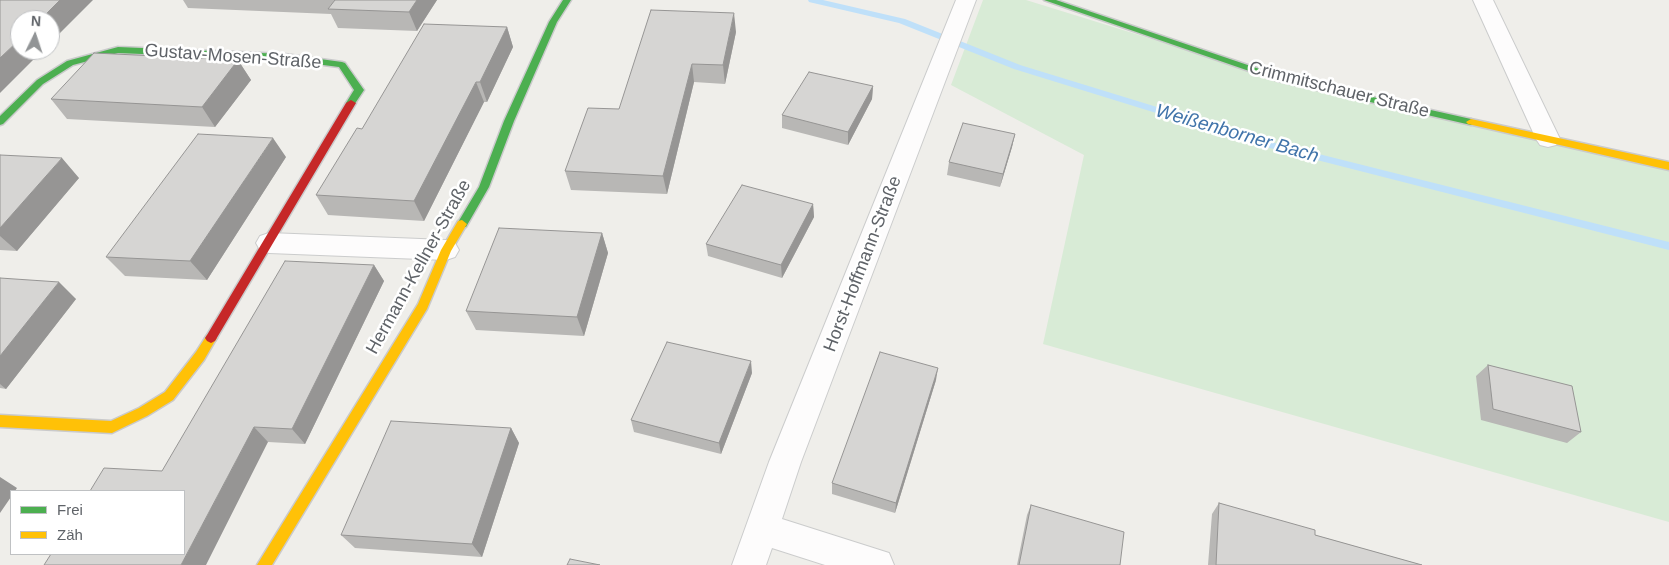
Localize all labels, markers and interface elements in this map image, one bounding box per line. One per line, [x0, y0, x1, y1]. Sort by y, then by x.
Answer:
north arrow [10, 10, 60, 60]
text: N [30, 13, 42, 29]
street label: Gustav-Mosen-Straße [144, 40, 322, 74]
street label: Crimmitschauer Straße [1247, 57, 1431, 123]
water label: Weißenborner Bach [1153, 100, 1321, 168]
street label: Horst-Hoffmann-Straße [819, 173, 907, 355]
street label: Hermann-Kellner-Straße [362, 176, 476, 358]
legend [10, 490, 185, 555]
text: Frei [57, 501, 83, 518]
text: Zäh [57, 526, 83, 543]

